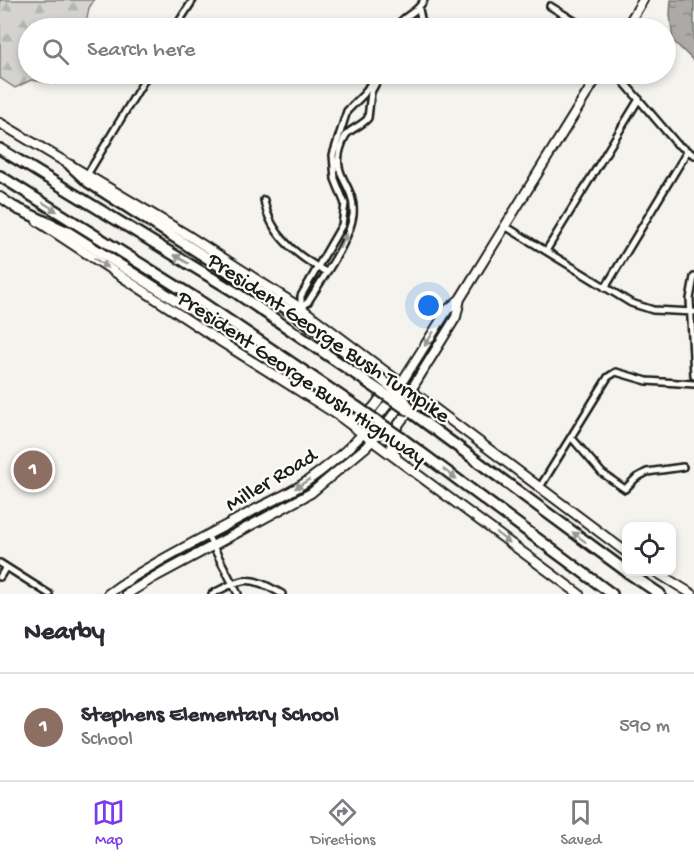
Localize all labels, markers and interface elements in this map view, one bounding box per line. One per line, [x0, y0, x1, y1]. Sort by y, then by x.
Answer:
search box [18, 18, 676, 84]
icon: search [39, 35, 72, 68]
text: Search here [87, 38, 195, 64]
one-way arrow [42, 201, 58, 212]
one-way arrow [338, 232, 348, 249]
street label: President George Bush Turnpike [201, 248, 455, 431]
one-way arrow [173, 254, 189, 265]
one-way arrow [92, 257, 108, 269]
street label: President George Bush Highway [170, 285, 430, 473]
your location [414, 291, 443, 320]
one-way arrow [423, 331, 434, 347]
street label: Miller Road [222, 443, 324, 519]
pin: 1 [14, 448, 52, 492]
one-way arrow [442, 468, 458, 480]
one-way arrow [294, 478, 310, 489]
map controls [622, 522, 676, 576]
button: locate [622, 522, 676, 576]
one-way arrow [496, 531, 511, 543]
one-way arrow [572, 531, 588, 543]
text: Nearby [24, 618, 105, 649]
text: Stephens Elementary School [81, 703, 339, 729]
text: 1 [39, 716, 48, 739]
text: 590 m [619, 716, 670, 739]
text: School [81, 729, 133, 752]
tab: Map [92, 796, 125, 851]
tab: Directions [310, 796, 376, 851]
tab: Saved [560, 796, 601, 851]

